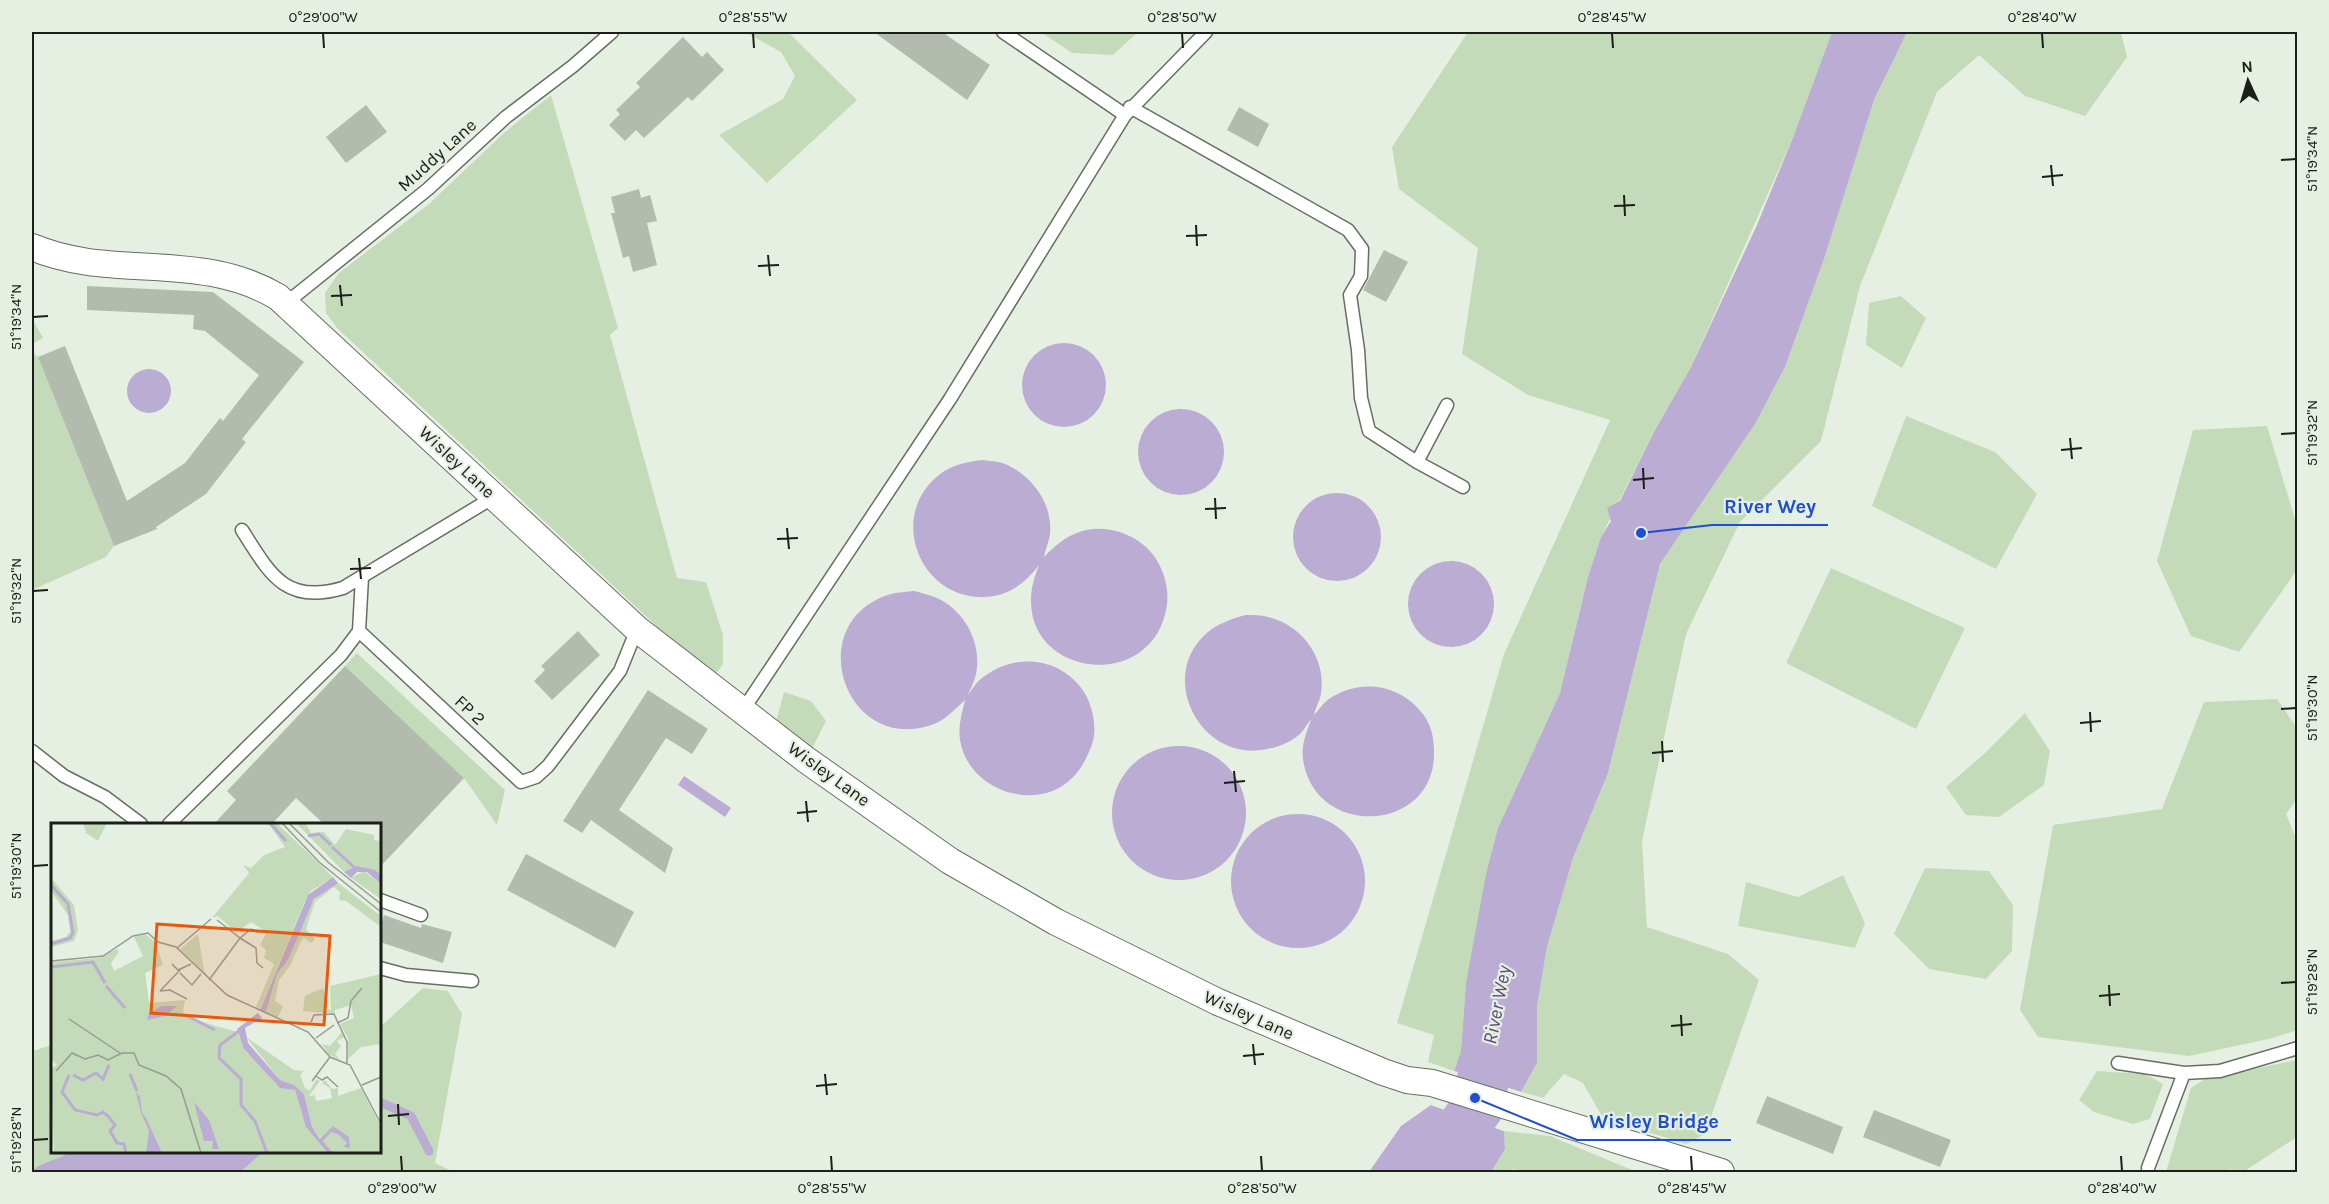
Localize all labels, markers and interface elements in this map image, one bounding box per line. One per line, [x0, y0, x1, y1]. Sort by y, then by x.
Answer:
text: 0°29'00"W [288, 8, 358, 26]
text: 0°28'55"W [719, 8, 788, 26]
text: 0°28'50"W [1147, 8, 1217, 26]
text: 0°28'45"W [1578, 8, 1647, 26]
text: 0°28'40"W [2007, 8, 2077, 26]
north arrow [2218, 51, 2278, 111]
text: N [2241, 57, 2253, 76]
street label: Muddy Lane [393, 114, 481, 196]
text: 51°19'34"N [2303, 126, 2321, 192]
text: 51°19'34"N [7, 284, 25, 350]
text: 51°19'32"N [2303, 400, 2321, 466]
street label: Wisley Lane [414, 421, 500, 503]
callout: River Wey [1712, 487, 1828, 525]
text: River Wey [1724, 495, 1816, 518]
text: 51°19'32"N [7, 558, 25, 624]
text: 51°19'30"N [2303, 675, 2321, 741]
street label: FP 2 [450, 690, 490, 730]
street label: Wisley Lane [784, 737, 874, 811]
inset map [51, 823, 381, 1153]
text: 51°19'30"N [7, 833, 25, 899]
text: 51°19'28"N [2303, 949, 2321, 1015]
water label: River Wey [1478, 963, 1516, 1046]
street label: Wisley Lane [1201, 985, 1297, 1045]
callout: Wisley Bridge [1577, 1102, 1731, 1140]
text: 51°19'28"N [7, 1107, 25, 1173]
text: Wisley Bridge [1589, 1110, 1719, 1133]
text: 0°29'00"W [367, 1179, 437, 1197]
text: 0°28'55"W [798, 1179, 867, 1197]
text: 0°28'50"W [1227, 1179, 1297, 1197]
text: 0°28'45"W [1658, 1179, 1727, 1197]
text: 0°28'40"W [2087, 1179, 2157, 1197]

